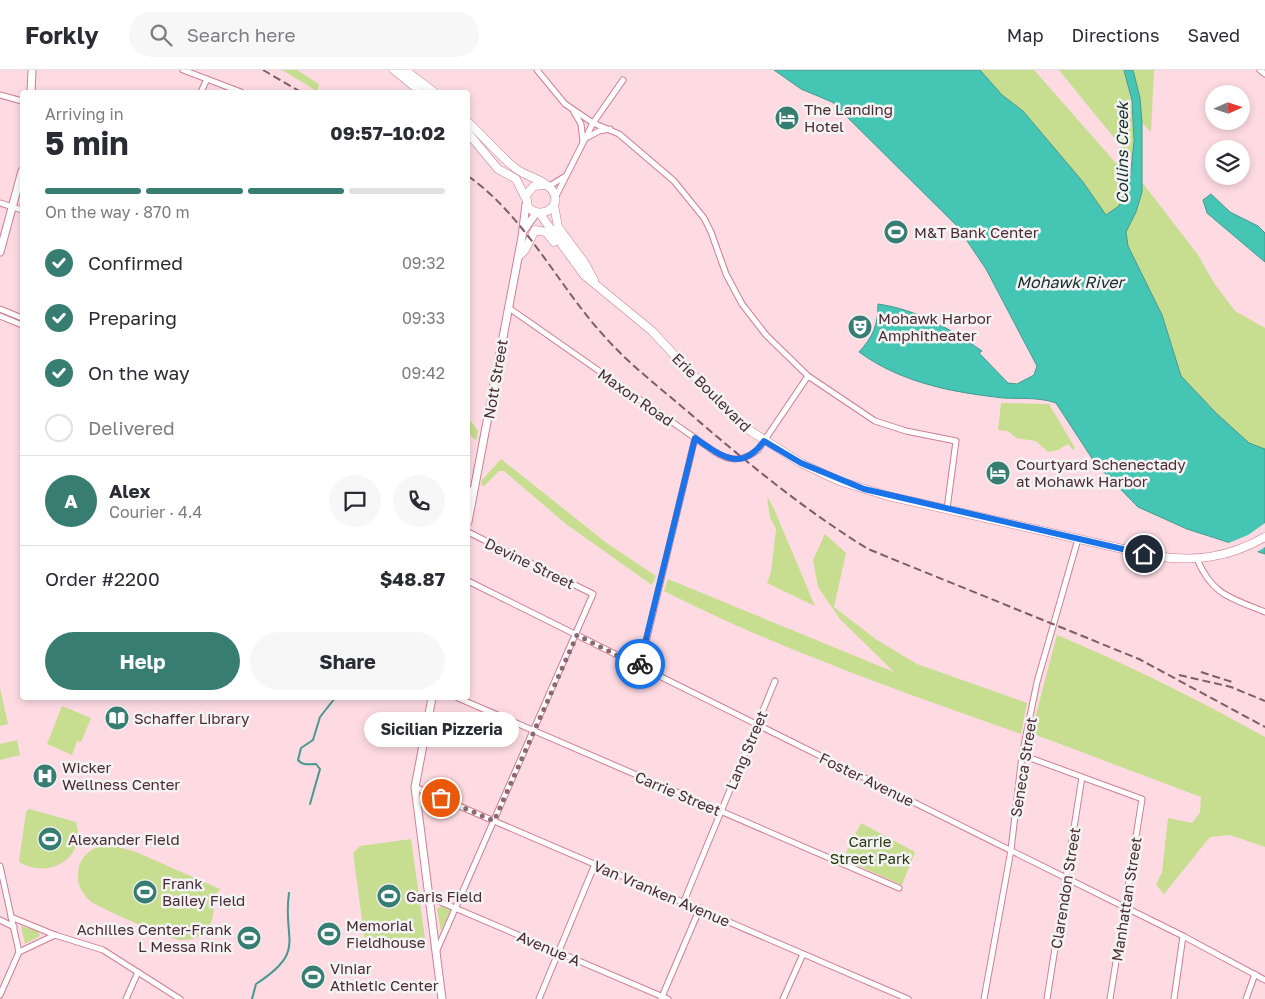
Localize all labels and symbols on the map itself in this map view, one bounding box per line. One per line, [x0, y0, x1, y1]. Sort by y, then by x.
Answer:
north arrow [1205, 85, 1250, 130]
place label: The Landing Hotel [804, 100, 893, 135]
water label: Collins Creek [1112, 100, 1132, 204]
hotel icon: The Landing Hotel [774, 105, 800, 131]
sports icon: M&T Bank Center [883, 219, 909, 245]
place label: M&T Bank Center [914, 223, 1039, 241]
water label: Mohawk River [1016, 272, 1126, 292]
place label: Mohawk Harbor Amphitheater [878, 309, 992, 344]
theatre icon: Mohawk Harbor Amphitheater [847, 314, 873, 340]
street label: Nott Street [479, 338, 511, 420]
street label: Erie Boulevard [669, 349, 755, 435]
street label: Maxon Road [595, 364, 677, 430]
place label: Courtyard Schenectady at Mohawk Harbor [1016, 455, 1186, 490]
hotel icon: Courtyard Schenectady at Mohawk Harbor [985, 460, 1011, 486]
pin [1123, 533, 1165, 575]
street label: Devine Street [482, 534, 578, 592]
courier [615, 639, 665, 689]
library icon: Schaffer Library [104, 705, 130, 731]
street label: Lang Street [721, 708, 771, 792]
place label: Schaffer Library [134, 709, 250, 727]
callout: Sicilian Pizzeria [364, 713, 518, 748]
street label: Seneca Street [1006, 716, 1040, 818]
street label: Foster Avenue [817, 748, 917, 810]
place label: Wicker Wellness Center [62, 758, 180, 793]
hospital icon: Wicker Wellness Center [32, 763, 58, 789]
street label: Carrie Street [632, 767, 724, 819]
pin [420, 777, 462, 819]
sports icon: Alexander Field [37, 826, 63, 852]
street label: Clarendon Street [1047, 826, 1083, 950]
place label: Alexander Field [68, 830, 180, 848]
park label: Carrie Street Park [830, 832, 911, 867]
street label: Manhattan Street [1107, 835, 1145, 963]
street label: Van Vranken Avenue [591, 856, 733, 930]
place label: Frank Bailey Field [162, 874, 245, 909]
sports icon: Frank Bailey Field [132, 879, 158, 905]
sports icon: Garis Field [376, 883, 402, 909]
place label: Garis Field [406, 887, 482, 905]
place label: Memorial Fieldhouse [346, 916, 426, 951]
place label: Achilles Center-Frank L Messa Rink [77, 920, 233, 955]
sports icon: Memorial Fieldhouse [316, 921, 342, 947]
sports icon: Achilles Center-Frank L Messa Rink [236, 925, 262, 951]
street label: Avenue A [515, 927, 583, 969]
place label: Viniar Athletic Center [330, 959, 439, 994]
sports icon: Viniar Athletic Center [300, 964, 326, 990]

